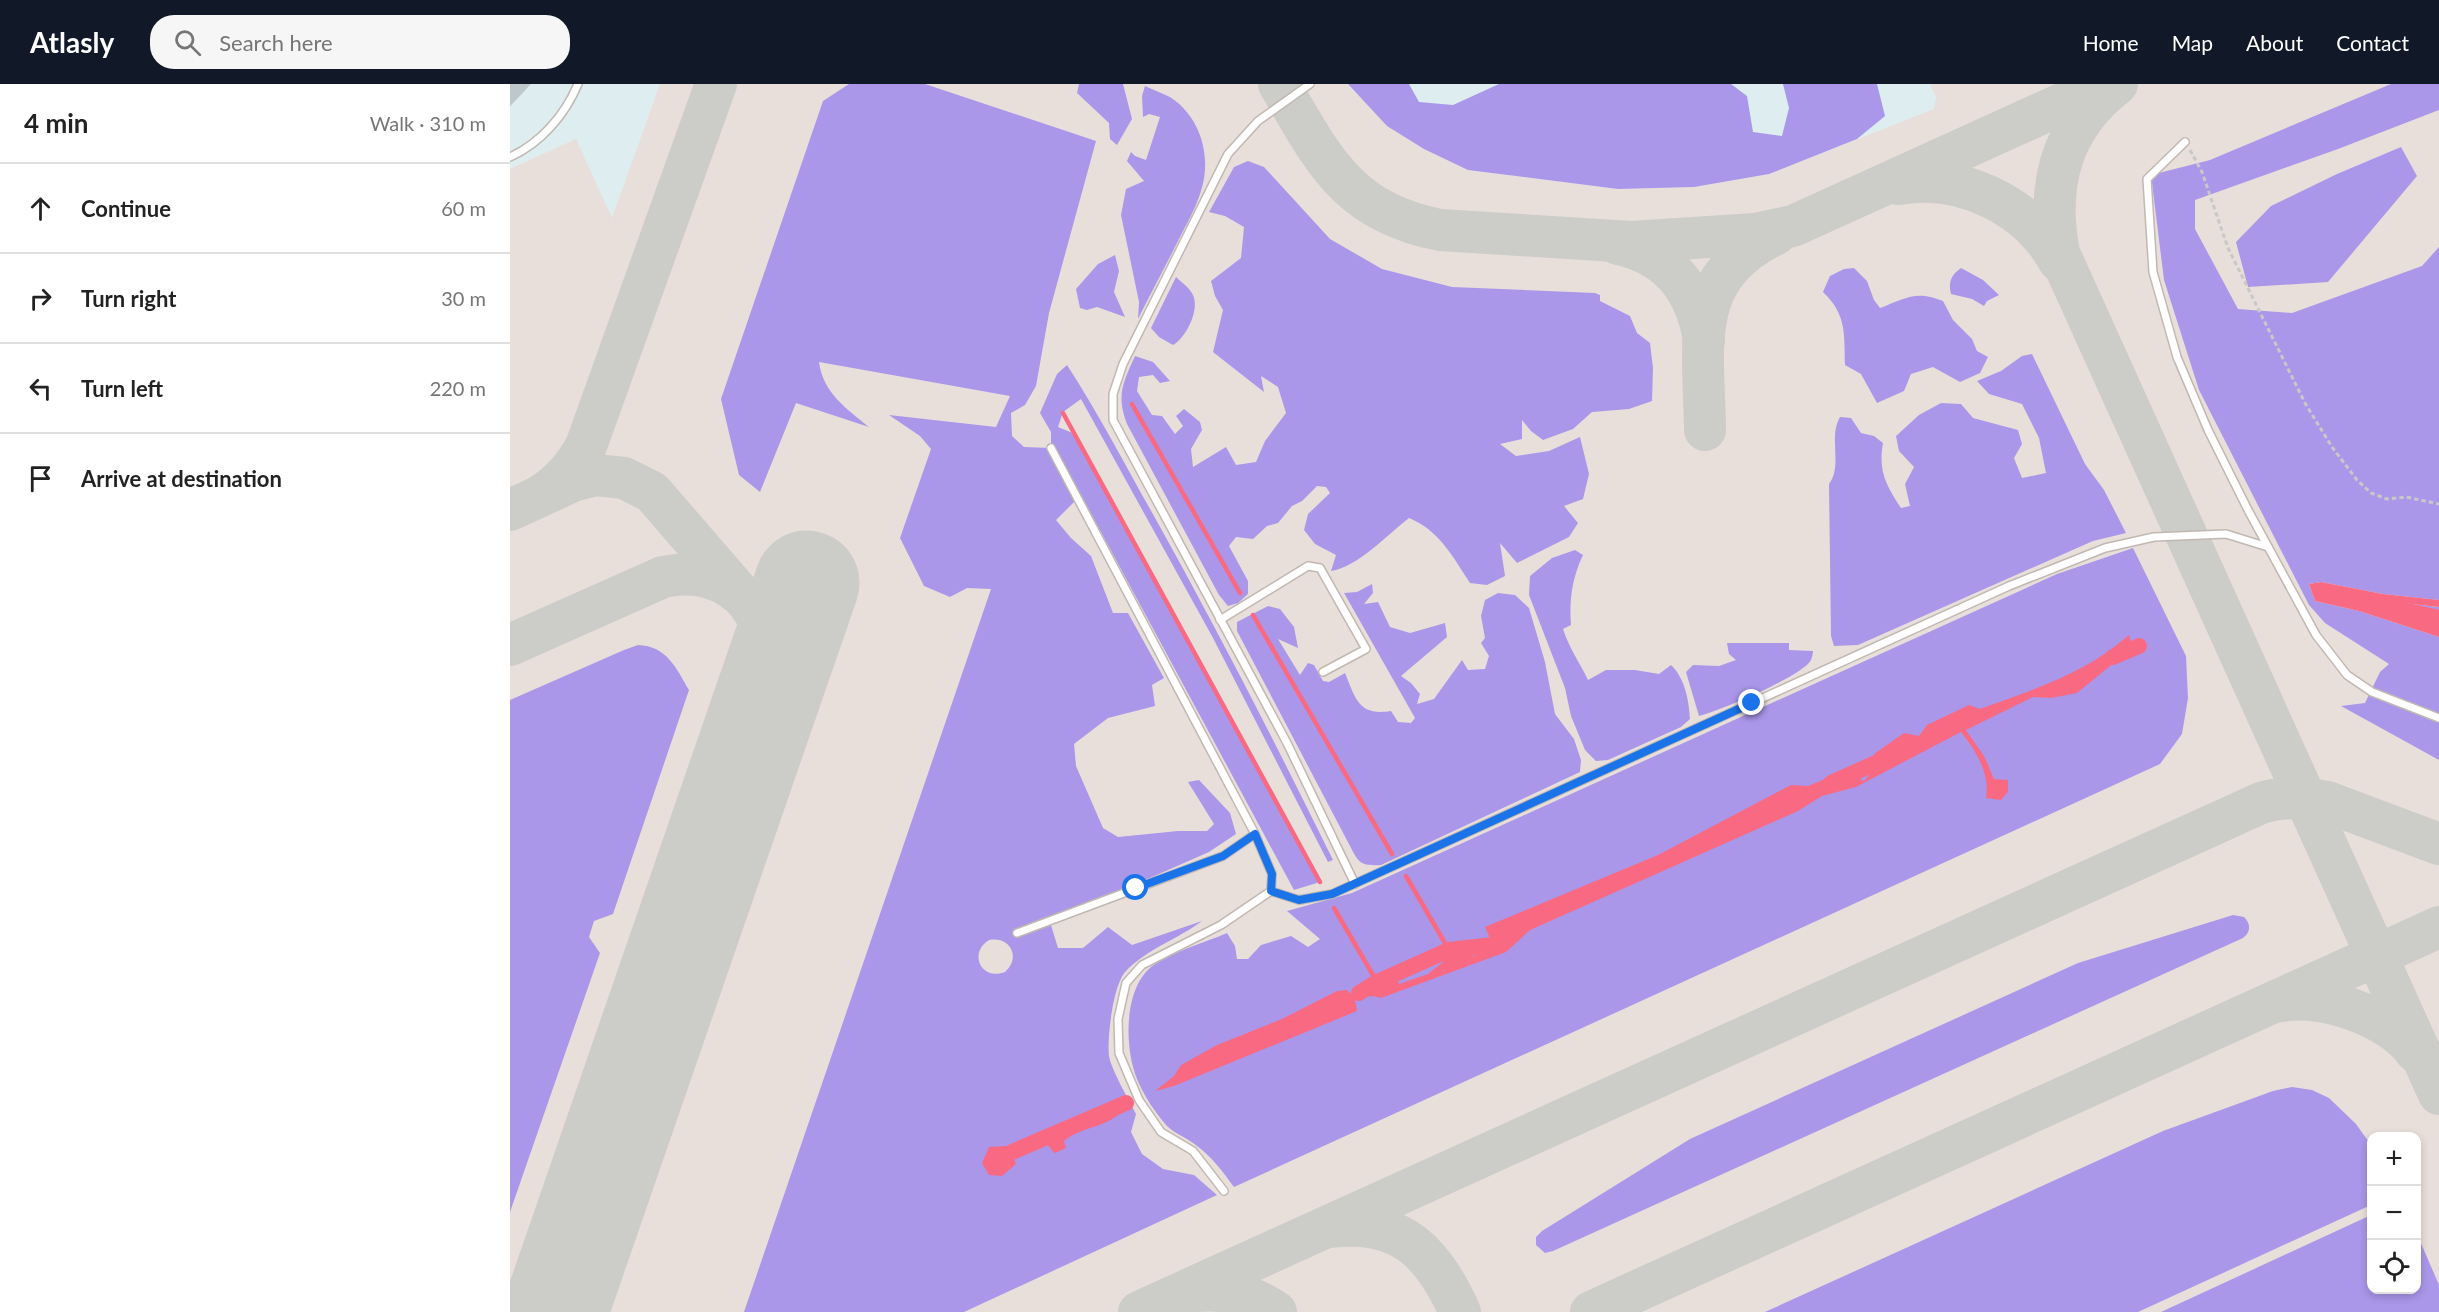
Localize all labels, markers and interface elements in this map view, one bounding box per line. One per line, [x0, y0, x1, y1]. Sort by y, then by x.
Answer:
search box [150, 15, 570, 69]
text: Atlasly [30, 25, 114, 59]
icon: search [171, 26, 204, 59]
text: Search here [219, 29, 333, 56]
text: Home [2083, 30, 2139, 55]
text: Map [2172, 30, 2213, 55]
text: About [2246, 30, 2303, 55]
text: Contact [2336, 30, 2409, 55]
text: 4 min [24, 107, 88, 139]
text: Walk · 310 m [370, 111, 486, 135]
icon: ahead [24, 192, 57, 225]
text: Continue [81, 195, 171, 222]
text: 60 m [441, 196, 486, 220]
icon: right [24, 282, 57, 315]
text: Turn right [81, 285, 176, 312]
text: 30 m [441, 286, 486, 310]
icon: left [24, 372, 57, 405]
text: Turn left [81, 375, 163, 402]
text: 220 m [430, 376, 486, 400]
icon: arrive [24, 462, 57, 495]
text: Arrive at destination [81, 465, 282, 492]
route end [1738, 689, 1764, 715]
route start [1122, 874, 1148, 900]
map controls [2367, 1132, 2421, 1294]
button: + [2367, 1132, 2421, 1186]
button: − [2367, 1186, 2421, 1240]
button: locate [2367, 1240, 2421, 1294]

